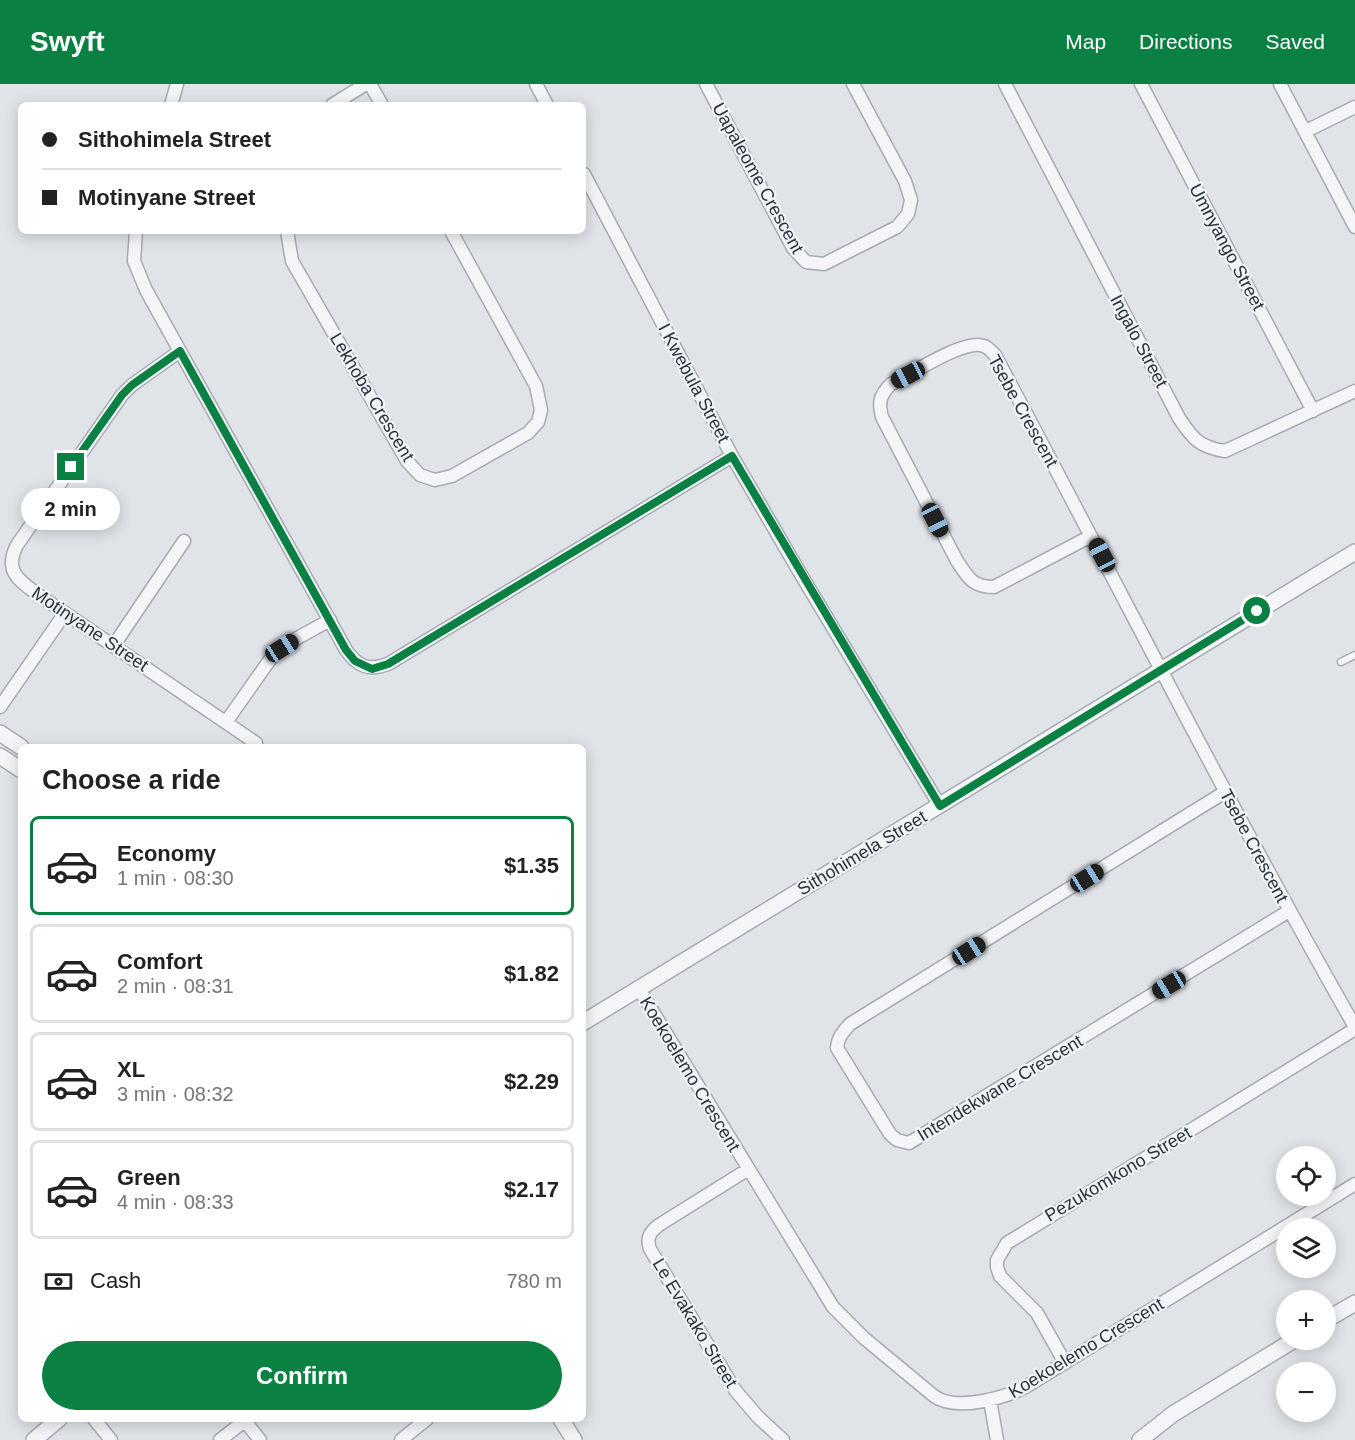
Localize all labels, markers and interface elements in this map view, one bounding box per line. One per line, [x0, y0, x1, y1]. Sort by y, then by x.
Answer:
text: Swyft [30, 26, 105, 57]
text: Map [1065, 30, 1106, 53]
text: Directions [1139, 30, 1232, 53]
text: Saved [1265, 30, 1325, 53]
street label: Uapaleome Crescent [708, 99, 808, 257]
text: Sithohimela Street [78, 127, 271, 152]
street label: Umnyango Street [1185, 180, 1269, 314]
text: Motinyane Street [78, 185, 255, 210]
street label: Ingalo Street [1106, 291, 1172, 391]
street label: I Kwebula Street [654, 320, 734, 446]
street label: Lekhoba Crescent [326, 329, 418, 465]
street label: Tsebe Crescent [984, 351, 1062, 471]
car [888, 359, 928, 391]
route end [57, 453, 84, 480]
callout: 2 min [22, 488, 121, 530]
text: 2 min [44, 498, 97, 520]
car [919, 500, 951, 540]
car [1086, 535, 1118, 575]
street label: Motinyane Street [28, 583, 152, 675]
route start [1243, 597, 1270, 624]
car [262, 631, 302, 665]
text: Choose a ride [42, 765, 221, 795]
street label: Tsebe Crescent [1216, 786, 1292, 906]
street label: Sithohimela Street [794, 807, 930, 899]
icon: car [45, 839, 99, 893]
text: Economy [117, 841, 216, 866]
text: $1.35 [504, 853, 559, 878]
car [1067, 861, 1107, 895]
text: 1 min · 08:30 [117, 867, 234, 889]
car [949, 934, 989, 968]
icon: car [45, 947, 99, 1001]
text: Comfort [117, 949, 203, 974]
text: $1.82 [504, 961, 559, 986]
car [1149, 968, 1189, 1002]
text: 2 min · 08:31 [117, 975, 234, 997]
street label: Koekoelemo Crescent [636, 993, 744, 1155]
street label: Intendekwane Crescent [914, 1031, 1086, 1145]
icon: car [45, 1055, 99, 1109]
text: XL [117, 1057, 145, 1082]
text: $2.29 [504, 1069, 559, 1094]
text: 3 min · 08:32 [117, 1083, 234, 1105]
street label: Pezukomkono Street [1041, 1122, 1195, 1226]
map controls [1276, 1146, 1336, 1422]
button: locate [1276, 1146, 1336, 1206]
icon: car [45, 1163, 99, 1217]
text: Green [117, 1165, 181, 1190]
text: $2.17 [504, 1177, 559, 1202]
text: 4 min · 08:33 [117, 1191, 234, 1213]
button: layers [1276, 1218, 1336, 1278]
street label: Le Evakako Street [649, 1255, 741, 1391]
icon: cash [42, 1265, 75, 1298]
text: Cash [90, 1268, 141, 1293]
text: 780 m [506, 1270, 562, 1292]
button: + [1276, 1290, 1336, 1350]
street label: Koekoelemo Crescent [1005, 1294, 1167, 1402]
button: Confirm [42, 1341, 562, 1410]
button: − [1276, 1362, 1336, 1422]

